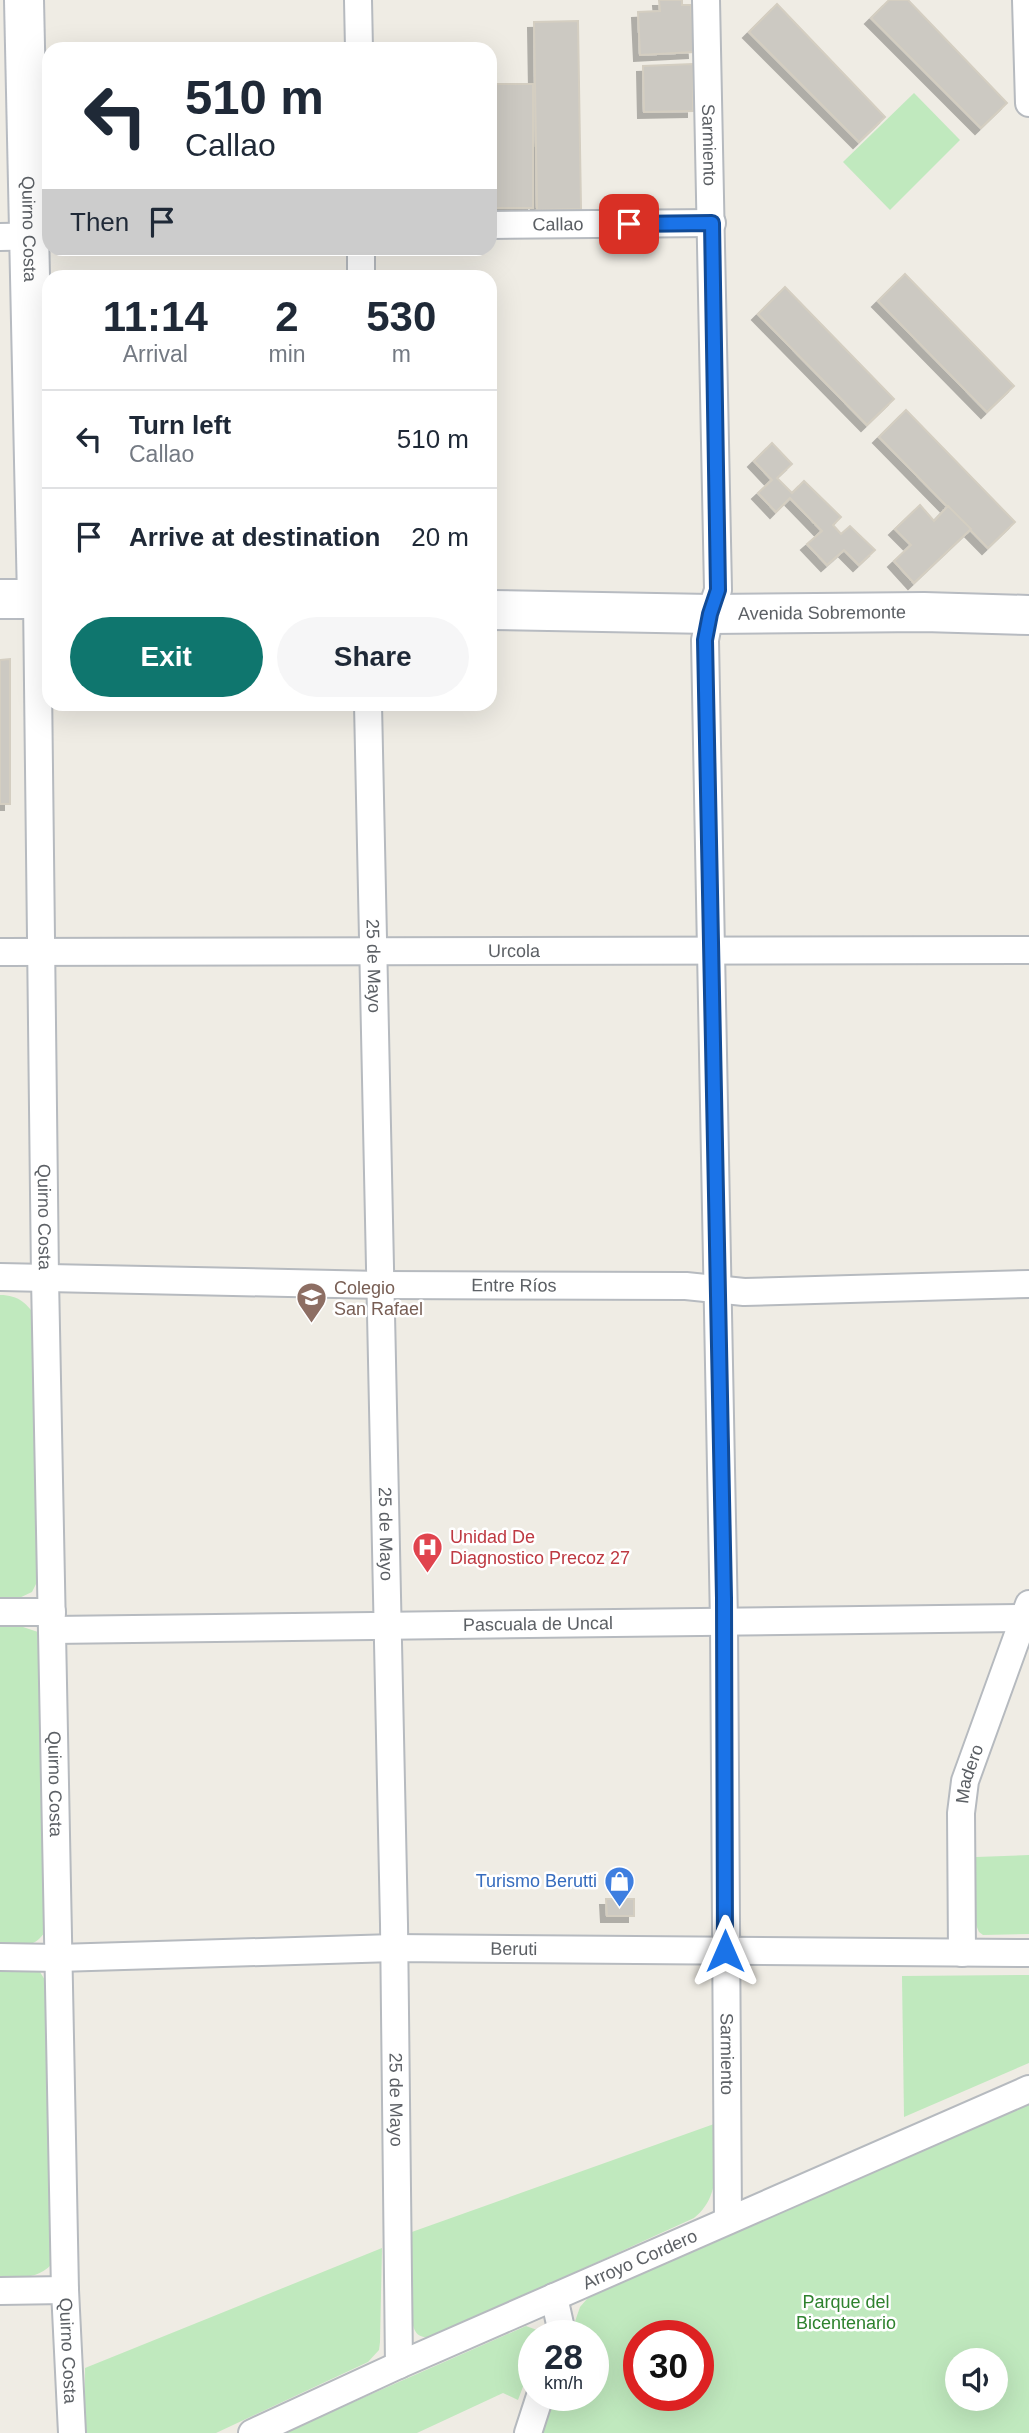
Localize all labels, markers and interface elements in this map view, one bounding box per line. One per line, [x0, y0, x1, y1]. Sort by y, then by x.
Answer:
icon: left [70, 70, 161, 161]
text: 510 m [185, 70, 324, 124]
street label: Sarmiento [698, 104, 720, 186]
text: Callao [185, 127, 276, 163]
street label: Quirno Costa [18, 176, 40, 283]
pin [599, 194, 659, 254]
icon: arrive [143, 203, 181, 241]
icon: arrive [610, 205, 648, 243]
text: Then [70, 207, 129, 237]
street label: Callao [532, 214, 584, 235]
text: 11:14 [103, 293, 208, 340]
text: 2 [275, 293, 299, 340]
text: 530 [366, 293, 436, 340]
text: Arrival [123, 341, 188, 367]
text: min [268, 341, 306, 367]
text: m [392, 341, 411, 367]
text: Turn left [129, 410, 231, 440]
icon: left [70, 420, 108, 458]
text: 510 m [397, 424, 469, 454]
text: Callao [129, 441, 194, 467]
icon: arrive [70, 518, 108, 556]
text: Arrive at destination [129, 522, 380, 552]
text: 20 m [411, 522, 469, 552]
street label: Avenida Sobremonte [738, 602, 906, 624]
button: Exit [70, 617, 263, 697]
button: Share [277, 617, 469, 697]
street label: 25 de Mayo [363, 919, 385, 1013]
street label: Urcola [488, 941, 541, 961]
street label: Quirno Costa [34, 1164, 55, 1271]
street label: Entre Ríos [471, 1275, 557, 1296]
place label: Colegio San Rafael [334, 1278, 423, 1319]
school or university icon: Colegio San Rafael [294, 1281, 328, 1325]
street label: 25 de Mayo [375, 1487, 397, 1581]
place label: Unidad De Diagnostico Precoz 27 [450, 1527, 630, 1568]
hospital icon: Unidad De Diagnostico Precoz 27 [410, 1530, 444, 1574]
street label: Pascuala de Uncal [463, 1613, 613, 1635]
street label: Quirno Costa [44, 1731, 66, 1838]
street label: Madero [952, 1742, 987, 1805]
shop icon: Turismo Berutti [603, 1864, 637, 1908]
place label: Turismo Berutti [476, 1871, 597, 1891]
position arrow [688, 1914, 762, 1988]
street label: Beruti [490, 1939, 537, 1959]
street label: Sarmiento [717, 2013, 737, 2095]
street label: 25 de Mayo [385, 2053, 407, 2147]
street label: Arroyo Cordero [580, 2226, 700, 2293]
park label: Parque del Bicentenario [796, 2292, 896, 2333]
street label: Quirno Costa [55, 2297, 81, 2405]
speed limit sign: 30 [623, 2320, 714, 2411]
text: 28 [544, 2337, 583, 2376]
map controls [945, 2348, 1008, 2411]
button: sound [945, 2348, 1008, 2411]
text: km/h [544, 2373, 583, 2393]

